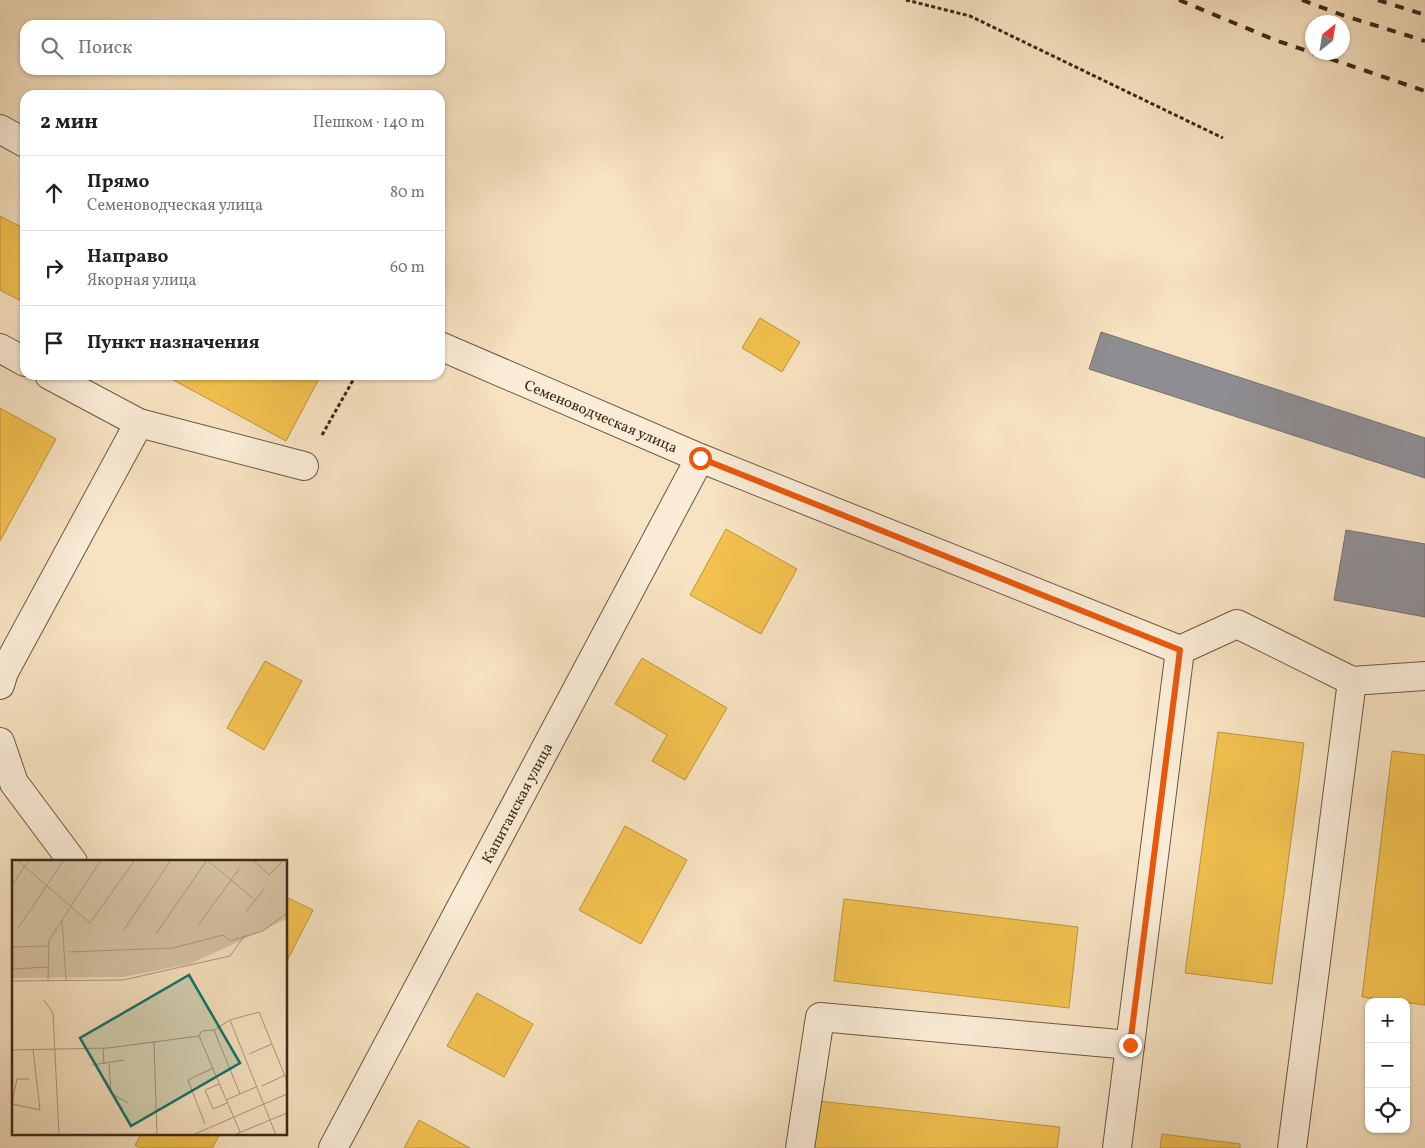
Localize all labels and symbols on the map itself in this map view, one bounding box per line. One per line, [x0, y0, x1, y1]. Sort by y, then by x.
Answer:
north arrow [1305, 15, 1350, 60]
street label: Семеноводческая улица [520, 375, 680, 459]
route start [689, 447, 712, 470]
street label: Капитанская улица [478, 740, 559, 868]
inset map [12, 860, 288, 1136]
route end [1119, 1034, 1142, 1057]

